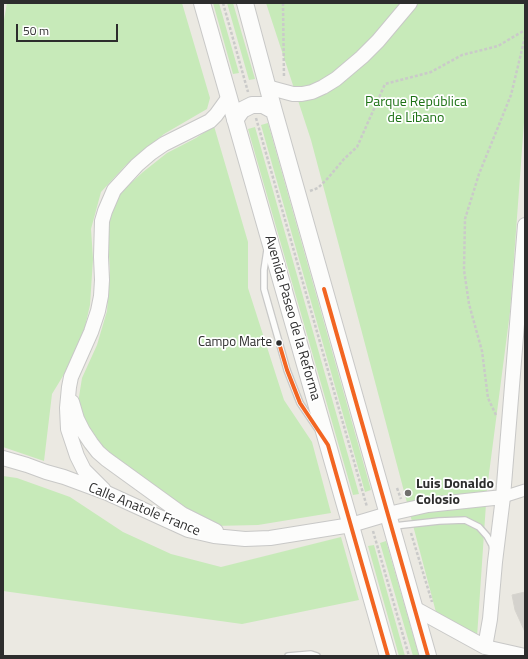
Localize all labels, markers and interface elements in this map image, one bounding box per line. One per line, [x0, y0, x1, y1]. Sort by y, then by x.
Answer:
scale bar [18, 16, 120, 42]
text: 50 m [23, 21, 49, 40]
park label: Parque República de Líbano [365, 95, 467, 128]
street label: Avenida Paseo de la Reforma [260, 233, 324, 403]
place label: Campo Marte [198, 335, 272, 351]
marker: Campo Marte [274, 338, 284, 348]
place label: Luis Donaldo Colosio [416, 477, 494, 510]
street label: Calle Anatole France [86, 480, 202, 540]
marker: Luis Donaldo Colosio [403, 488, 413, 498]

